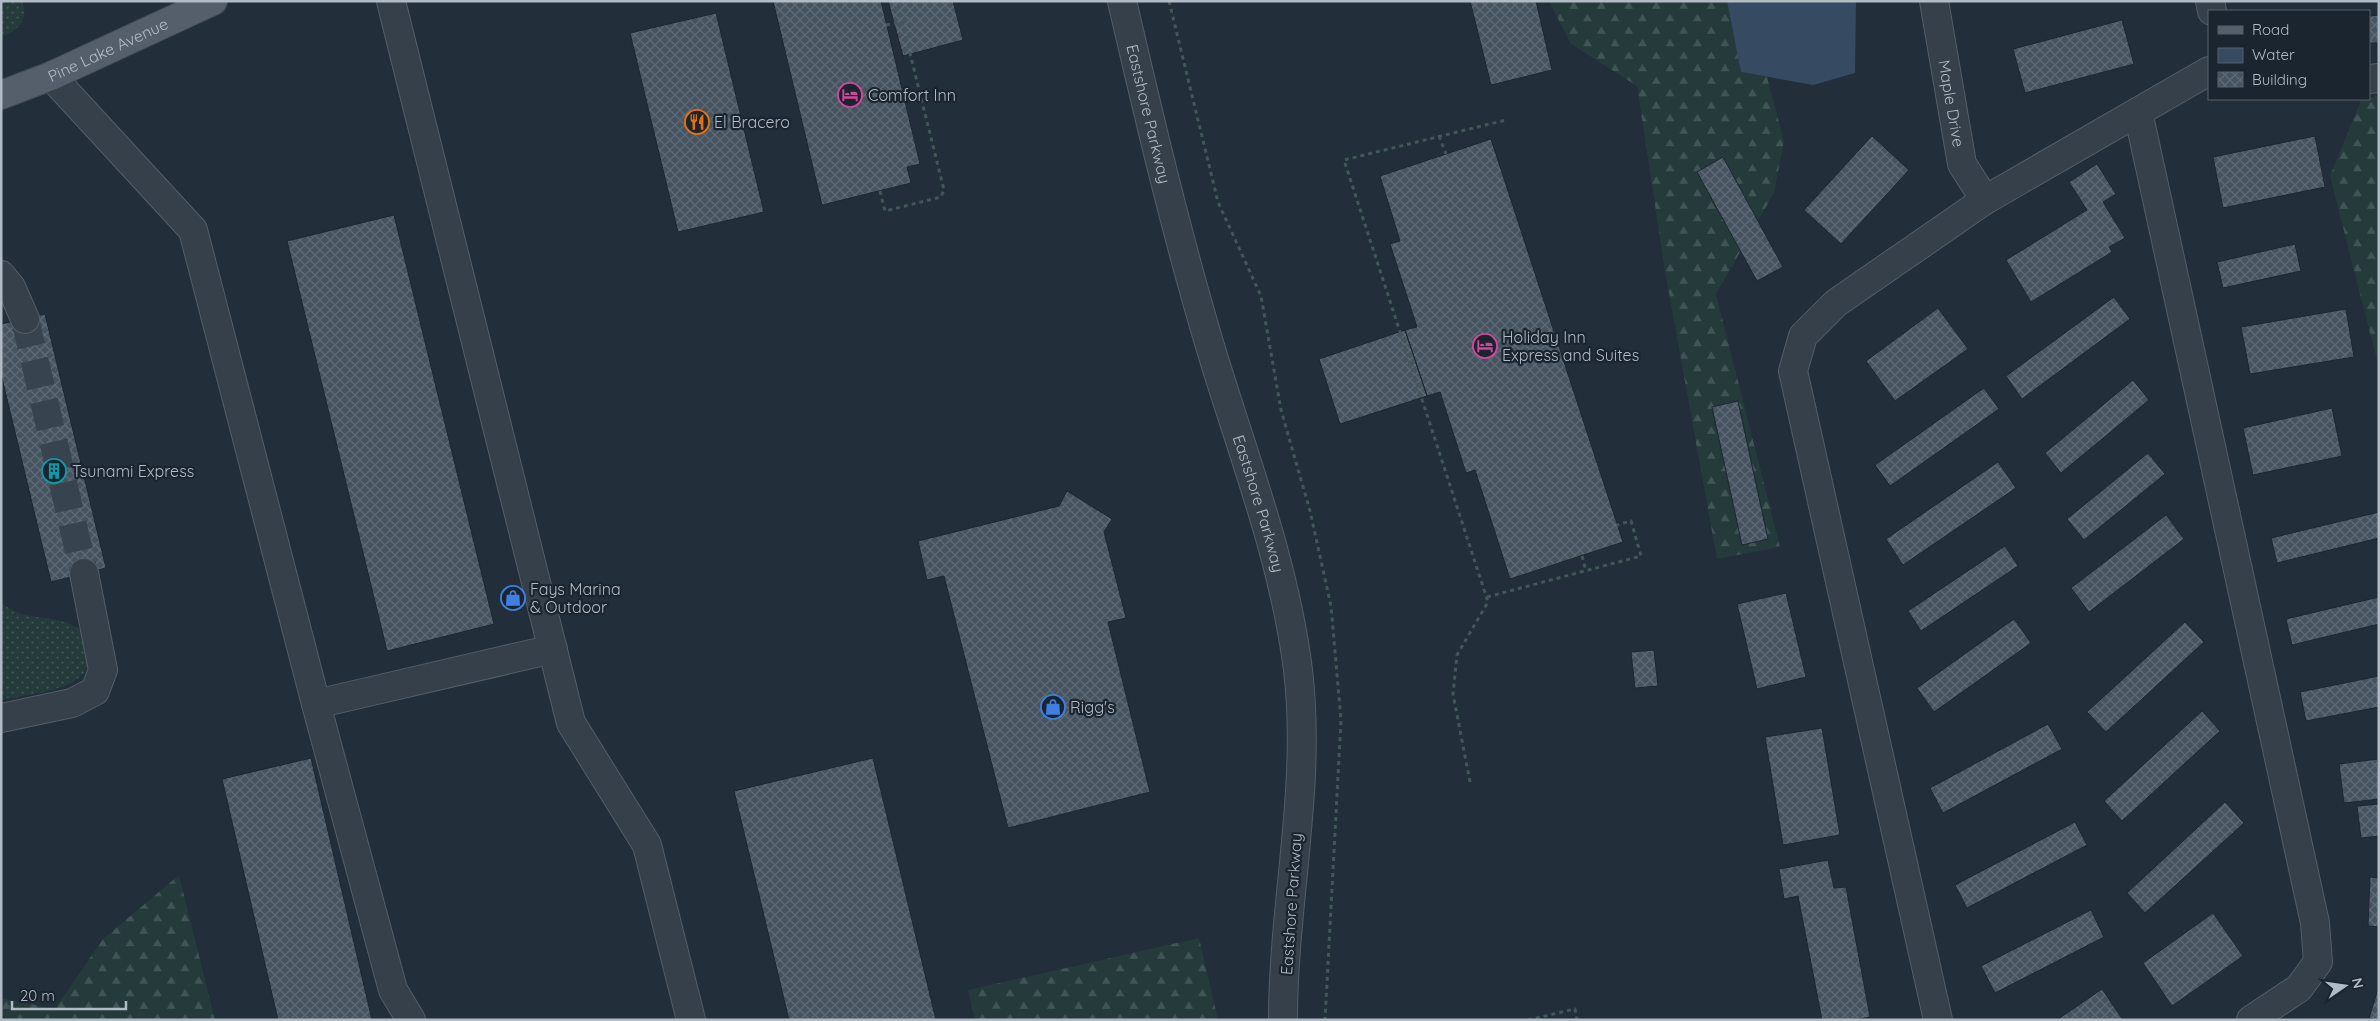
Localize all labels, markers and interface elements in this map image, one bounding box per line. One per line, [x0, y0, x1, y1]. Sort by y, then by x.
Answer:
legend [2208, 10, 2370, 100]
street label: Pine Lake Avenue [44, 13, 171, 86]
text: Road [2252, 20, 2289, 39]
street label: Eastshore Parkway [1122, 42, 1175, 185]
text: Water [2252, 45, 2295, 64]
street label: Maple Drive [1934, 58, 1969, 149]
text: Building [2252, 70, 2307, 89]
hotel icon: Comfort Inn [837, 82, 863, 108]
place label: Comfort Inn [868, 85, 956, 105]
restaurant icon: El Bracero [684, 109, 710, 135]
place label: El Bracero [714, 112, 790, 132]
place label: Holiday Inn Express and Suites [1502, 327, 1639, 365]
hotel icon: Holiday Inn Express and Suites [1472, 333, 1498, 359]
street label: Eastshore Parkway [1229, 432, 1289, 574]
building icon: Tsunami Express [41, 458, 67, 484]
place label: Tsunami Express [72, 461, 194, 481]
place label: Fays Marina & Outdoor [530, 579, 621, 617]
shop icon: Fays Marina & Outdoor [500, 585, 526, 611]
shop icon: Rigg's [1040, 694, 1066, 720]
place label: Rigg's [1070, 697, 1115, 717]
street label: Eastshore Parkway [1276, 832, 1306, 976]
north arrow [2320, 961, 2370, 1011]
text: N [2348, 976, 2368, 990]
scale bar [12, 978, 126, 1010]
text: 20 m [20, 986, 55, 1005]

